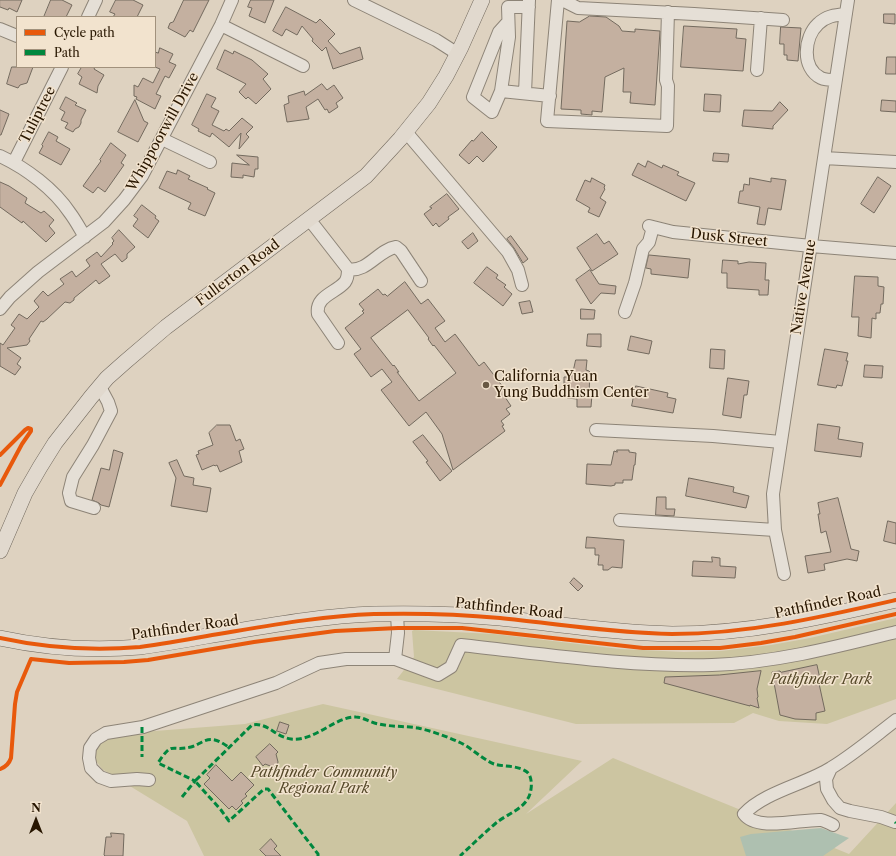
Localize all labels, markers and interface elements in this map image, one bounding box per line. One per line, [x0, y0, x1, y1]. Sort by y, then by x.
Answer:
legend [16, 16, 156, 68]
text: Cycle path [54, 25, 115, 40]
text: Path [54, 45, 80, 60]
street label: Whippoorwill Drive [123, 70, 203, 194]
street label: Tuliptree [16, 84, 60, 146]
street label: Dusk Street [690, 226, 768, 250]
street label: Fullerton Road [193, 236, 283, 310]
street label: Native Avenue [788, 238, 820, 336]
place label: California Yuan Yung Buddhism Center [494, 369, 649, 402]
marker: California Yuan Yung Buddhism Center [481, 380, 491, 390]
street label: Pathfinder Road [773, 584, 883, 622]
street label: Pathfinder Road [454, 595, 564, 623]
street label: Pathfinder Road [130, 612, 240, 644]
park label: Pathfinder Park [770, 672, 872, 688]
park label: Pathfinder Community Regional Park [251, 765, 397, 798]
north arrow [16, 800, 56, 840]
text: N [31, 801, 41, 815]

